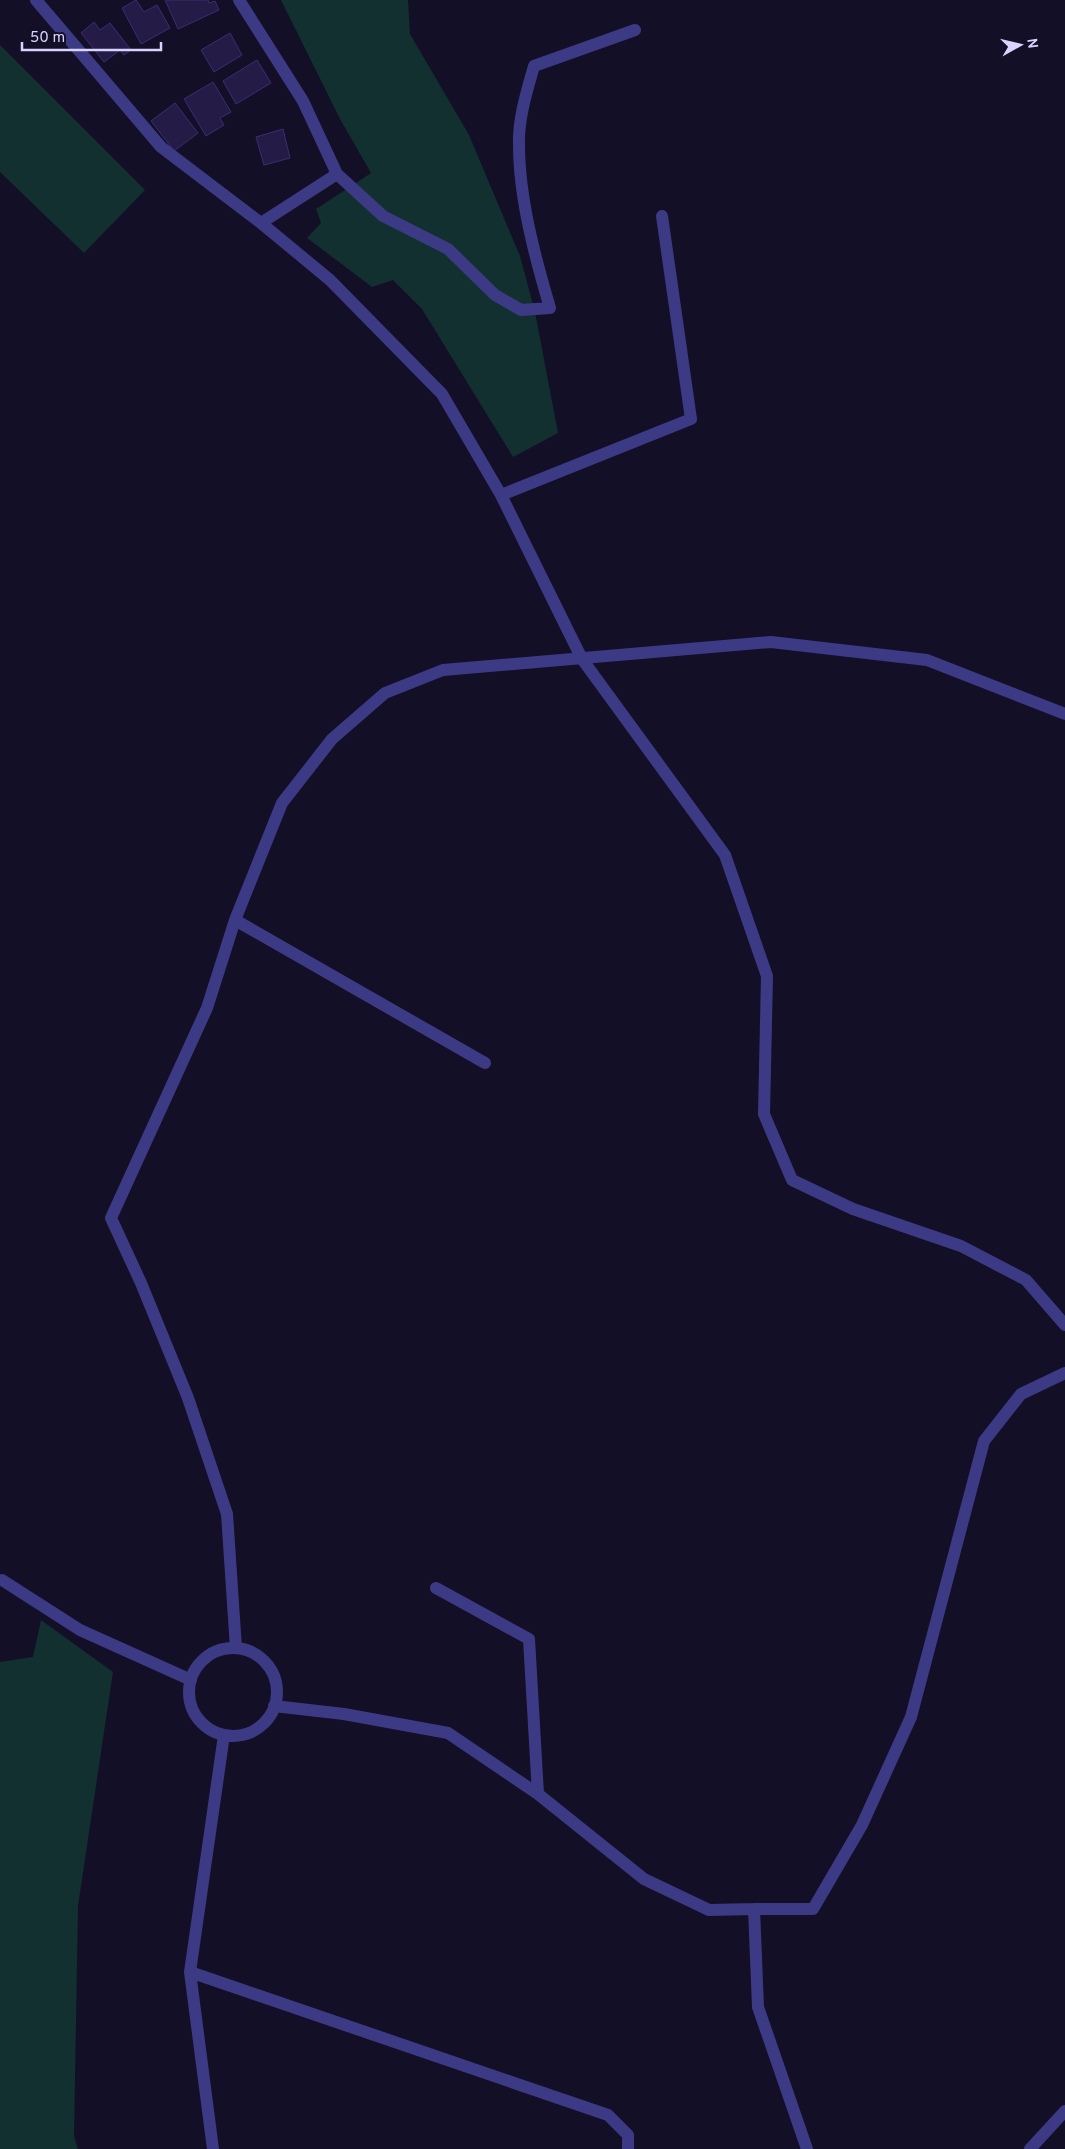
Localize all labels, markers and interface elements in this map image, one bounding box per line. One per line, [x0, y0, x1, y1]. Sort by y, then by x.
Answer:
scale bar [22, 20, 161, 52]
north arrow [995, 20, 1045, 70]
text: 50 m [30, 29, 65, 48]
text: N [1022, 37, 1041, 50]

